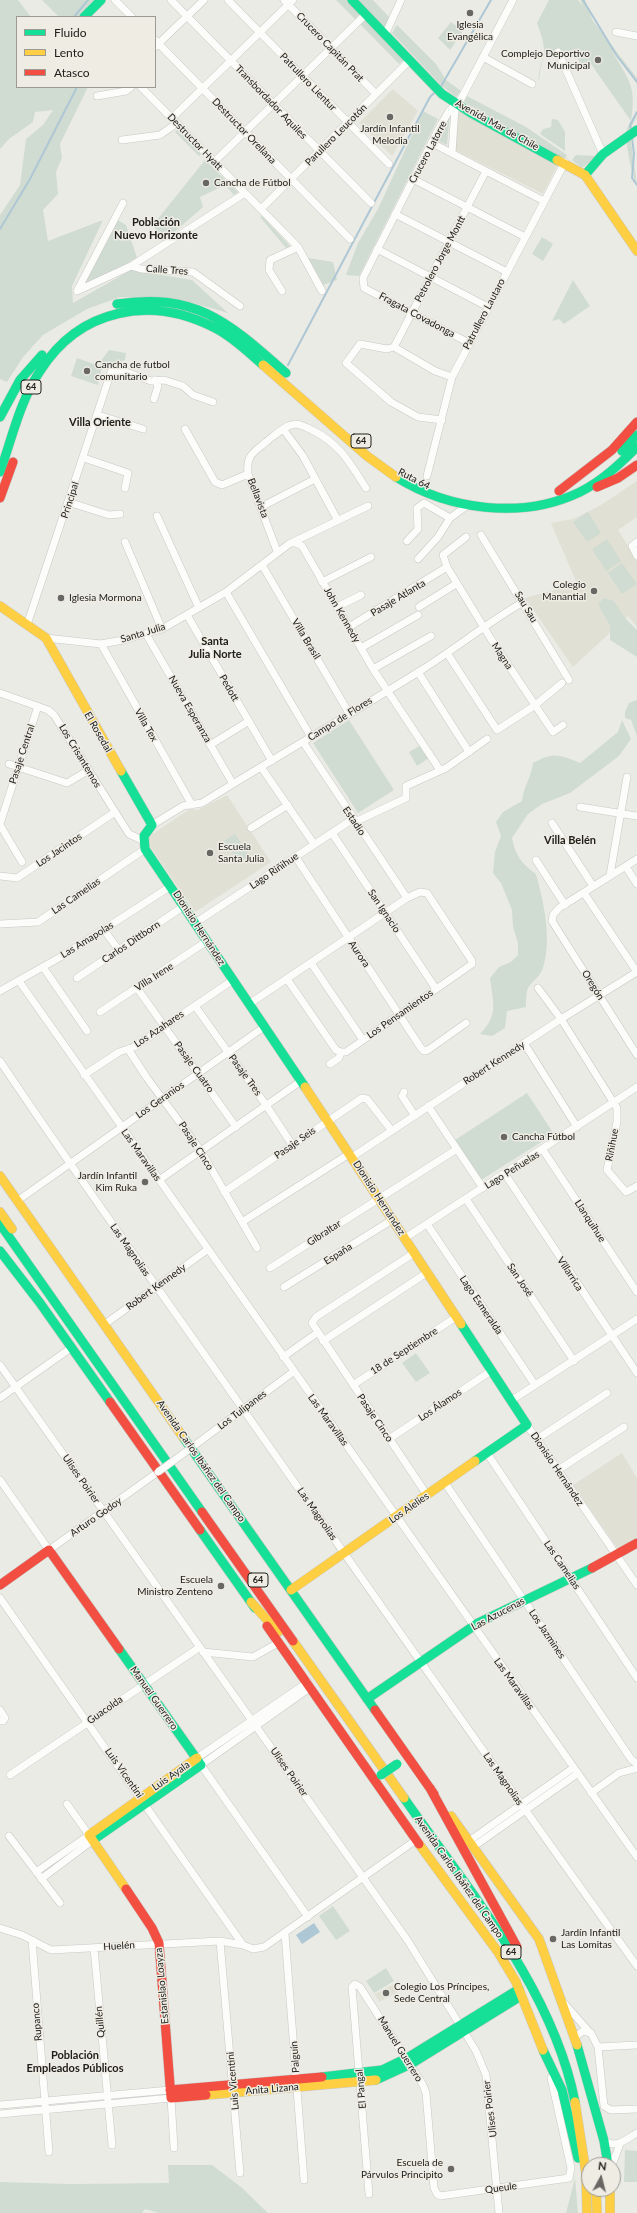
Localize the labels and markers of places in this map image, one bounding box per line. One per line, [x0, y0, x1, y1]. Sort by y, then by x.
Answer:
marker: Iglesia Evangélica [465, 8, 475, 18]
place label: Iglesia Evangélica [447, 19, 493, 42]
place label: Complejo Deportivo Municipal [501, 48, 590, 72]
marker: Complejo Deportivo Municipal [593, 55, 603, 65]
marker: Jardín Infantil Melodia [385, 112, 395, 122]
place label: Jardín Infantil Melodia [360, 123, 420, 146]
place label: Cancha de Fútbol [214, 177, 291, 189]
marker: Cancha de Fútbol [201, 178, 211, 188]
place label: Cancha de futbol comunitario [95, 359, 170, 382]
marker: Cancha de futbol comunitario [82, 366, 92, 376]
place label: Colegio Manantial [542, 579, 586, 602]
marker: Colegio Manantial [589, 586, 599, 596]
place label: Iglesia Mormona [69, 592, 142, 604]
marker: Iglesia Mormona [56, 593, 66, 603]
place label: Escuela Santa Julia [218, 841, 264, 864]
marker: Escuela Santa Julia [205, 848, 215, 858]
place label: Cancha Fútbol [512, 1131, 575, 1143]
marker: Cancha Fútbol [499, 1132, 509, 1142]
place label: Jardín Infantil Kim Ruka [78, 1170, 137, 1194]
marker: Jardín Infantil Kim Ruka [140, 1177, 150, 1187]
place label: Escuela Ministro Zenteno [137, 1574, 213, 1598]
marker: Escuela Ministro Zenteno [216, 1581, 226, 1591]
place label: Jardín Infantil Las Lomitas [561, 1927, 620, 1950]
marker: Jardín Infantil Las Lomitas [548, 1934, 558, 1944]
place label: Colegio Los Príncipes, Sede Central [394, 1981, 489, 2004]
marker: Colegio Los Príncipes, Sede Central [381, 1988, 391, 1998]
place label: Escuela de Párvulos Principito [361, 2157, 443, 2180]
marker: Escuela de Párvulos Principito [446, 2164, 456, 2174]

